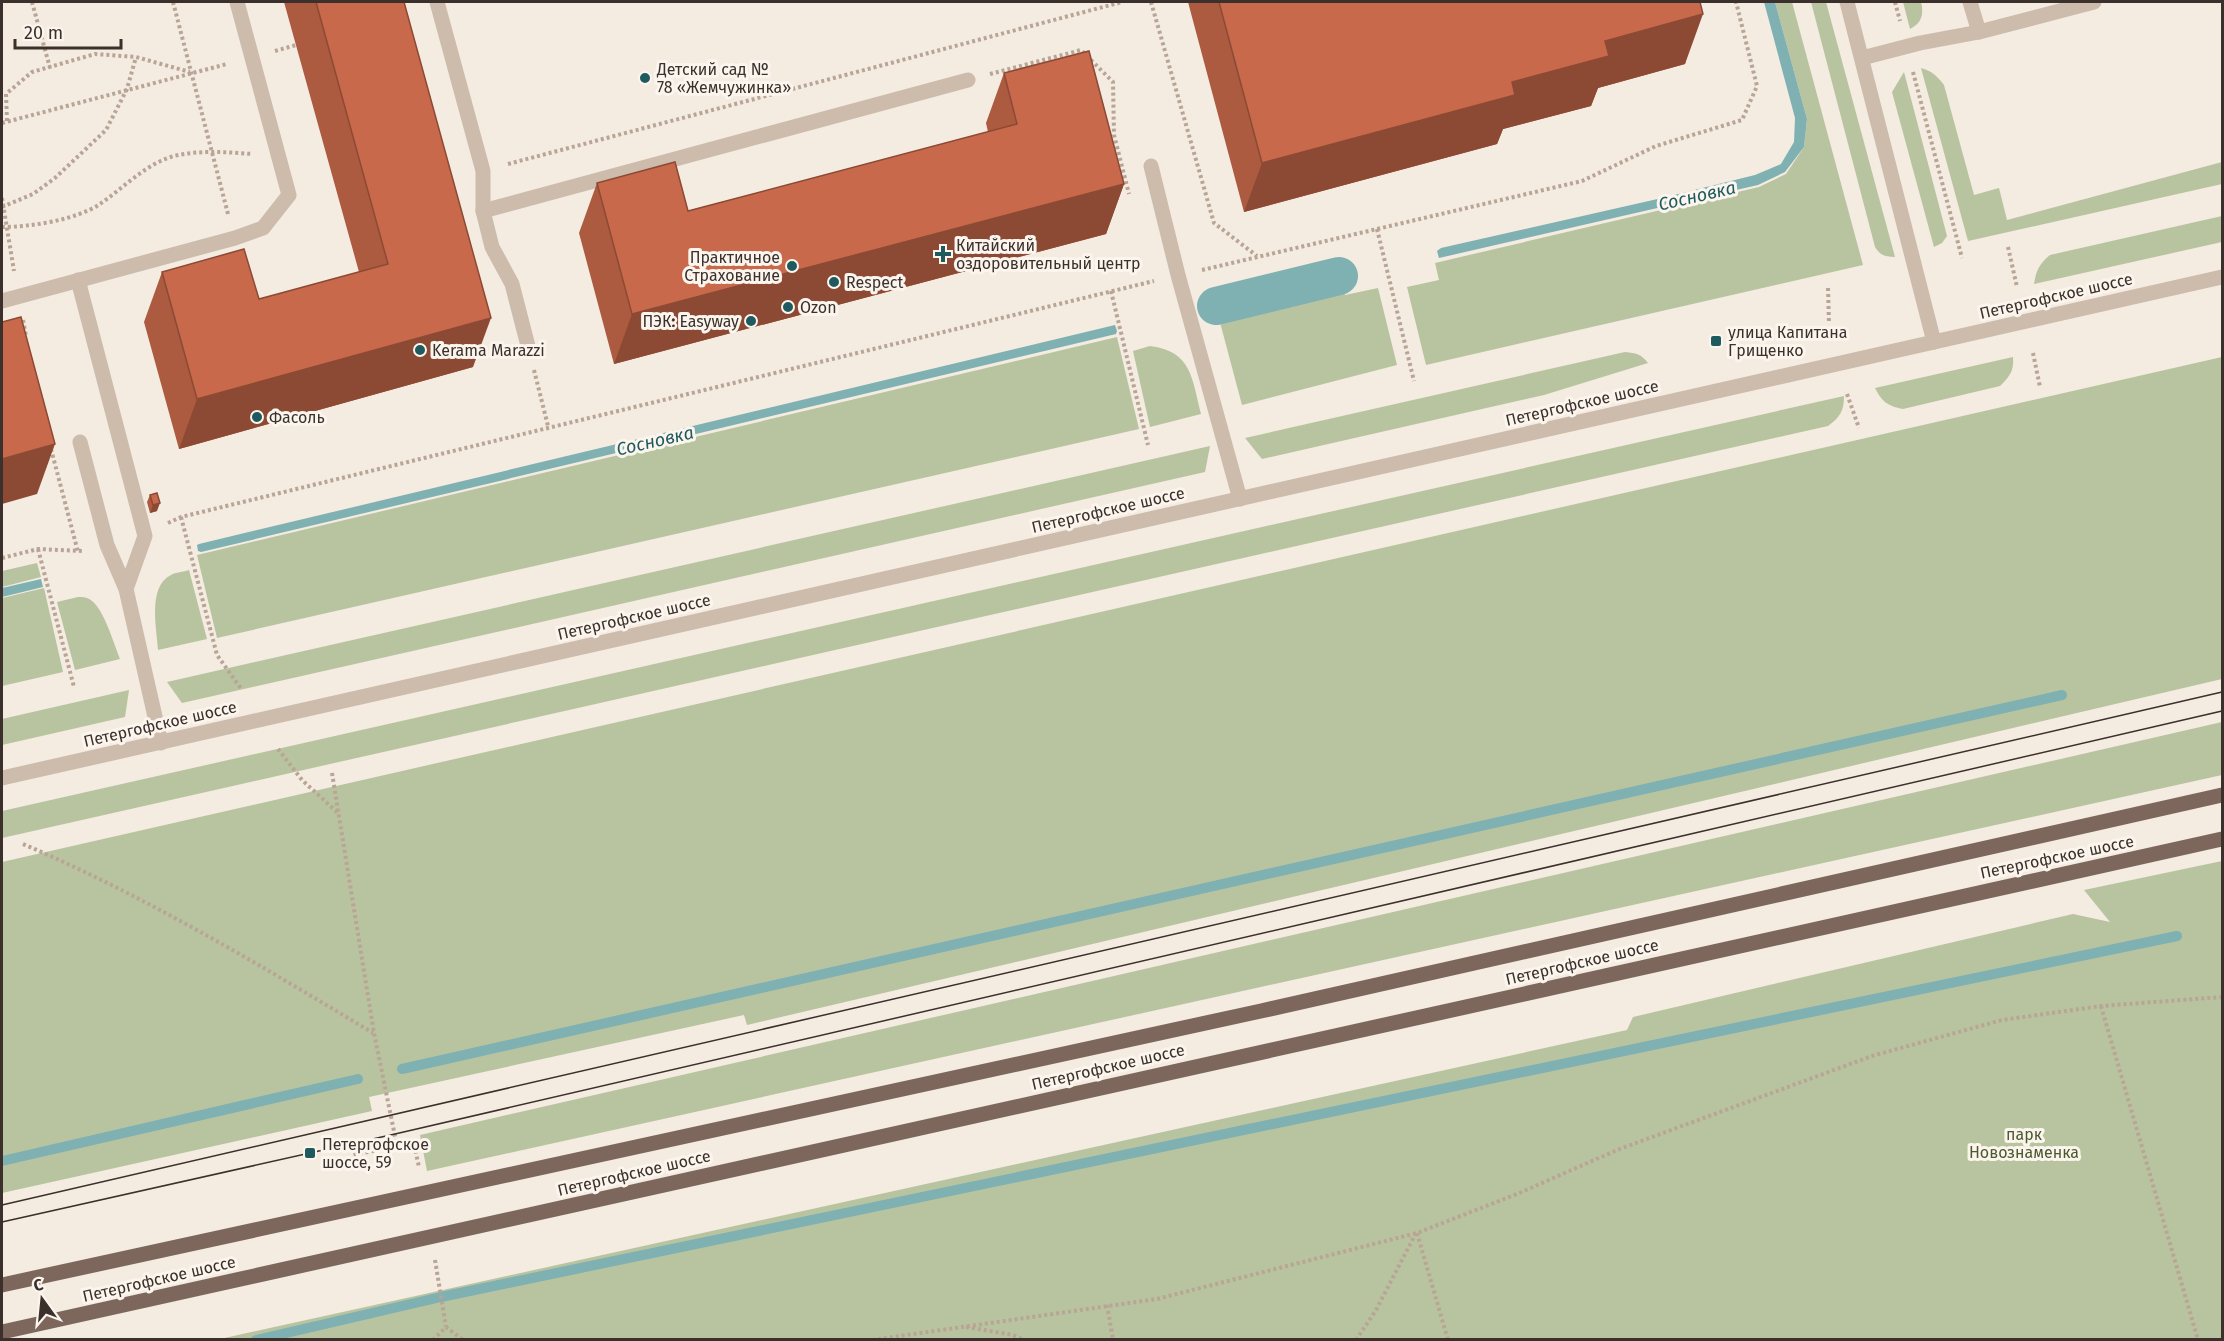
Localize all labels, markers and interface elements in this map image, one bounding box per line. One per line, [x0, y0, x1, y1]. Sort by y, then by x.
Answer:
scale bar [15, 12, 122, 50]
text: 20 m [24, 22, 63, 44]
place label: Детский сад № 78 «Жемчужинка» [656, 60, 791, 97]
marker: Детский сад № 78 «Жемчужинка» [638, 71, 652, 85]
water label: Сосновка [1656, 176, 1738, 216]
place label: Китайский оздоровительный центр [956, 236, 1141, 273]
marker: Китайский оздоровительный центр [934, 245, 952, 263]
place label: Практичное Страхование [684, 248, 780, 285]
marker: Практичное Страхование [785, 259, 799, 273]
street label: Петергофское шоссе [1978, 269, 2134, 323]
place label: Respect [846, 273, 904, 292]
marker: Respect [827, 275, 841, 289]
place label: Ozon [800, 298, 837, 317]
marker: Ozon [781, 300, 795, 314]
place label: ПЭК: Easyway [643, 312, 739, 331]
marker: ПЭК: Easyway [744, 314, 758, 328]
place label: улица Капитана Грищенко [1728, 323, 1847, 360]
marker: улица Капитана Грищенко [1709, 334, 1723, 348]
place label: Kerama Marazzi [432, 341, 545, 360]
marker: Kerama Marazzi [413, 343, 427, 357]
street label: Петергофское шоссе [1504, 376, 1660, 430]
place label: Фасоль [269, 408, 325, 427]
marker: Фасоль [250, 410, 264, 424]
water label: Сосновка [614, 421, 696, 461]
street label: Петергофское шоссе [1030, 483, 1186, 537]
street label: Петергофское шоссе [556, 590, 712, 644]
street label: Петергофское шоссе [82, 697, 238, 751]
street label: Петергофское шоссе [1978, 831, 2136, 883]
street label: Петергофское шоссе [1504, 935, 1660, 989]
street label: Петергофское шоссе [1030, 1040, 1186, 1094]
park label: парк Новознаменка [1969, 1125, 2079, 1162]
place label: Петергофское шоссе, 59 [322, 1135, 429, 1172]
marker: Петергофское шоссе, 59 [303, 1146, 317, 1160]
street label: Петергофское шоссе [556, 1146, 712, 1200]
street label: Петергофское шоссе [81, 1252, 237, 1306]
north arrow [12, 1269, 72, 1329]
text: С [31, 1274, 46, 1295]

